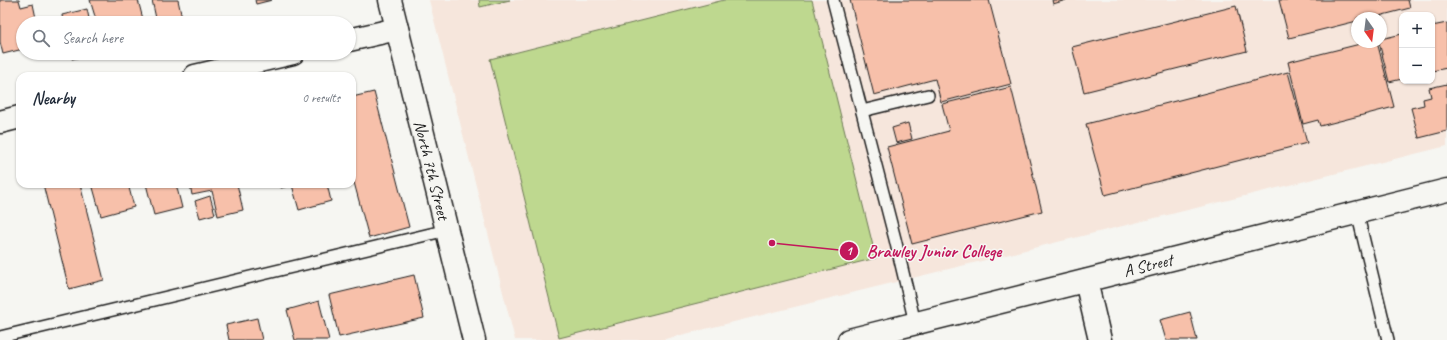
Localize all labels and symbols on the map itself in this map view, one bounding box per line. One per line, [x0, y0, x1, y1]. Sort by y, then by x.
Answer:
north arrow [1351, 12, 1387, 48]
street label: North 7th Street [409, 118, 455, 224]
callout: Brawley Junior College [839, 236, 1009, 266]
text: Brawley Junior College [867, 240, 1003, 262]
text: 1 [846, 243, 853, 259]
street label: A Street [1121, 249, 1177, 282]

